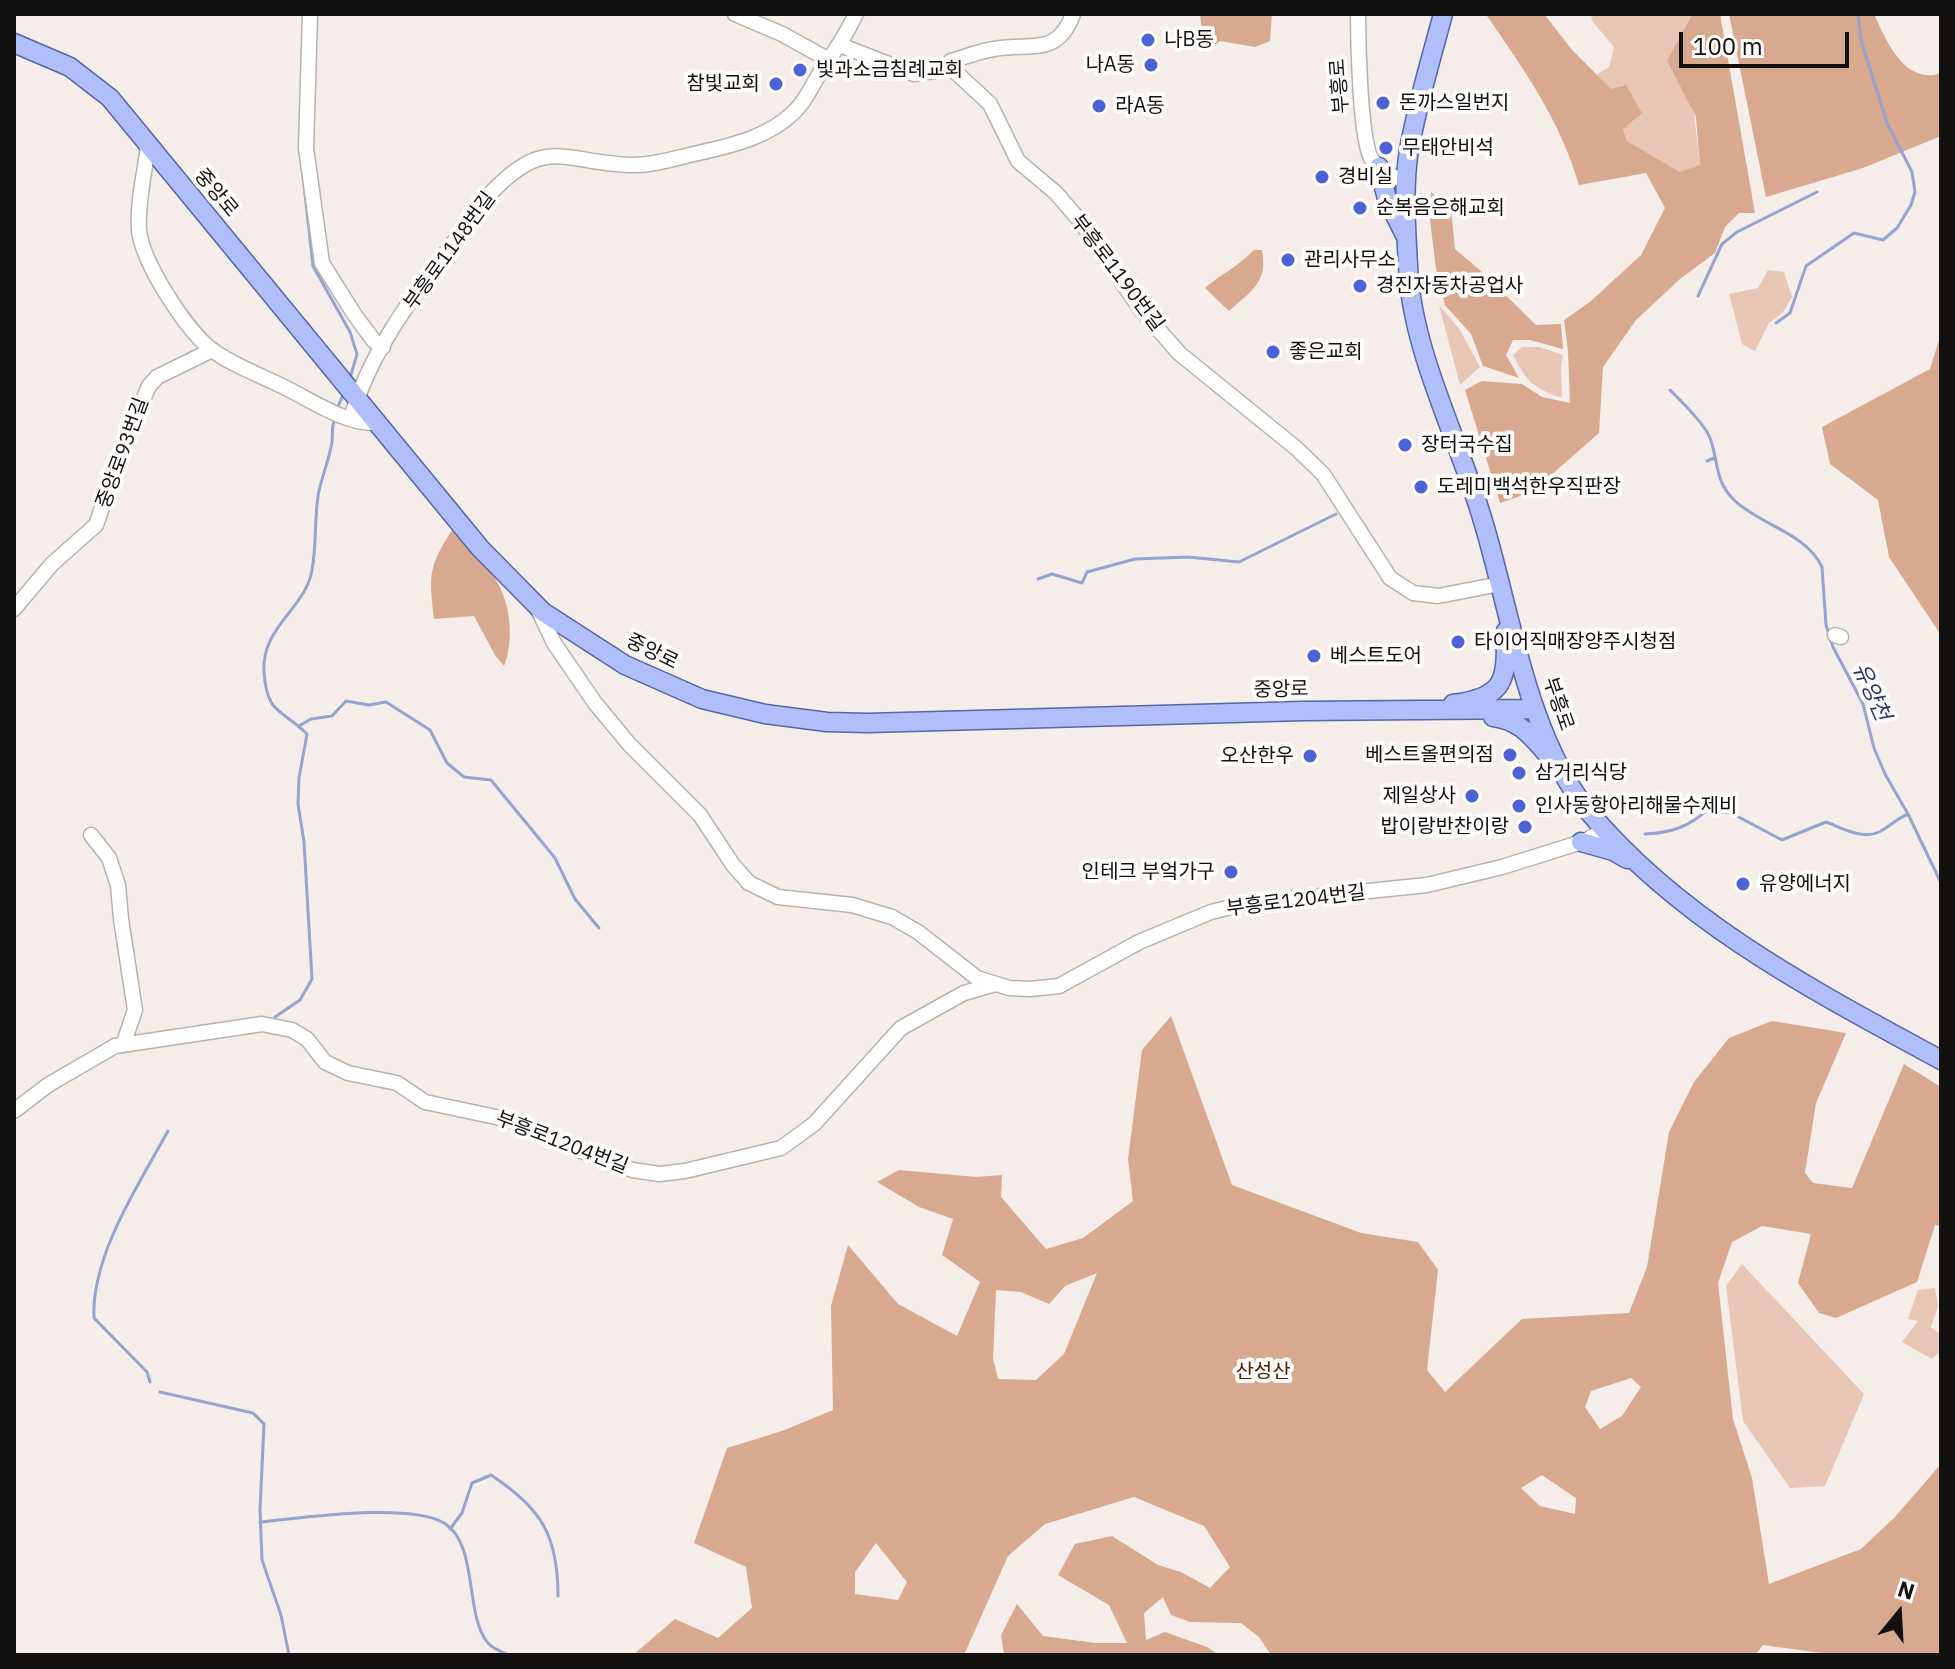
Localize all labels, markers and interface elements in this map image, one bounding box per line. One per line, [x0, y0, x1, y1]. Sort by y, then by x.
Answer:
scale bar [1683, 16, 1853, 66]
place label: 나B동 [1164, 28, 1214, 52]
text: 100 m [1693, 30, 1763, 62]
marker: 나B동 [1139, 31, 1157, 49]
place label: 나A동 [1085, 53, 1135, 77]
marker: 나A동 [1142, 56, 1160, 74]
place label: 빛과소금침례교회 [816, 58, 963, 82]
street label: 부흥로 [1326, 58, 1354, 114]
marker: 빛과소금침례교회 [791, 61, 809, 79]
place label: 참빛교회 [686, 72, 760, 96]
marker: 참빛교회 [767, 75, 785, 93]
place label: 돈까스일번지 [1399, 91, 1509, 115]
place label: 라A동 [1115, 94, 1165, 118]
marker: 돈까스일번지 [1374, 94, 1392, 112]
marker: 라A동 [1090, 97, 1108, 115]
place label: 무태안비석 [1402, 136, 1494, 160]
marker: 무태안비석 [1377, 139, 1395, 157]
street label: 중앙로 [189, 164, 243, 222]
place label: 경비실 [1338, 165, 1393, 189]
marker: 경비실 [1313, 168, 1331, 186]
street label: 부흥로1148번길 [399, 187, 501, 315]
place label: 순복음은해교회 [1376, 196, 1505, 220]
marker: 순복음은해교회 [1351, 199, 1369, 217]
street label: 부흥로1190번길 [1065, 210, 1169, 336]
place label: 관리사무소 [1304, 248, 1396, 272]
marker: 관리사무소 [1279, 251, 1297, 269]
place label: 경진자동차공업사 [1376, 274, 1523, 298]
marker: 경진자동차공업사 [1351, 277, 1369, 295]
place label: 좋은교회 [1289, 340, 1363, 364]
marker: 좋은교회 [1264, 343, 1282, 361]
street label: 중앙로93번길 [92, 394, 154, 512]
place label: 장터국수집 [1421, 433, 1513, 457]
marker: 장터국수집 [1396, 436, 1414, 454]
place label: 도레미백석한우직판장 [1437, 475, 1621, 499]
marker: 도레미백석한우직판장 [1412, 478, 1430, 496]
street label: 중앙로 [622, 629, 682, 675]
place label: 타이어직매장양주시청점 [1474, 630, 1676, 654]
marker: 타이어직매장양주시청점 [1449, 633, 1467, 651]
place label: 베스트도어 [1330, 644, 1422, 668]
marker: 베스트도어 [1305, 647, 1323, 665]
water label: 유양천 [1847, 659, 1895, 725]
street label: 부흥로 [1538, 674, 1578, 734]
street label: 중앙로 [1253, 678, 1309, 702]
place label: 베스트올편의점 [1365, 743, 1494, 767]
place label: 오산한우 [1220, 744, 1294, 768]
marker: 베스트올편의점 [1501, 746, 1519, 764]
marker: 오산한우 [1301, 747, 1319, 765]
place label: 삼거리식당 [1535, 761, 1627, 785]
marker: 삼거리식당 [1510, 764, 1528, 782]
place label: 제일상사 [1382, 784, 1456, 808]
marker: 제일상사 [1463, 787, 1481, 805]
place label: 인사동항아리해물수제비 [1535, 794, 1737, 818]
marker: 인사동항아리해물수제비 [1510, 797, 1528, 815]
place label: 밥이랑반찬이랑 [1380, 815, 1509, 839]
marker: 밥이랑반찬이랑 [1516, 818, 1534, 836]
place label: 인테크 부엌가구 [1081, 860, 1215, 884]
marker: 인테크 부엌가구 [1222, 863, 1240, 881]
place label: 유양에너지 [1759, 872, 1851, 896]
marker: 유양에너지 [1734, 875, 1752, 893]
street label: 부흥로1204번길 [1225, 881, 1367, 921]
street label: 부흥로1204번길 [492, 1107, 632, 1179]
park label: 산성산 [1235, 1360, 1291, 1384]
north arrow [1859, 1573, 1939, 1653]
text: N [1895, 1573, 1919, 1606]

